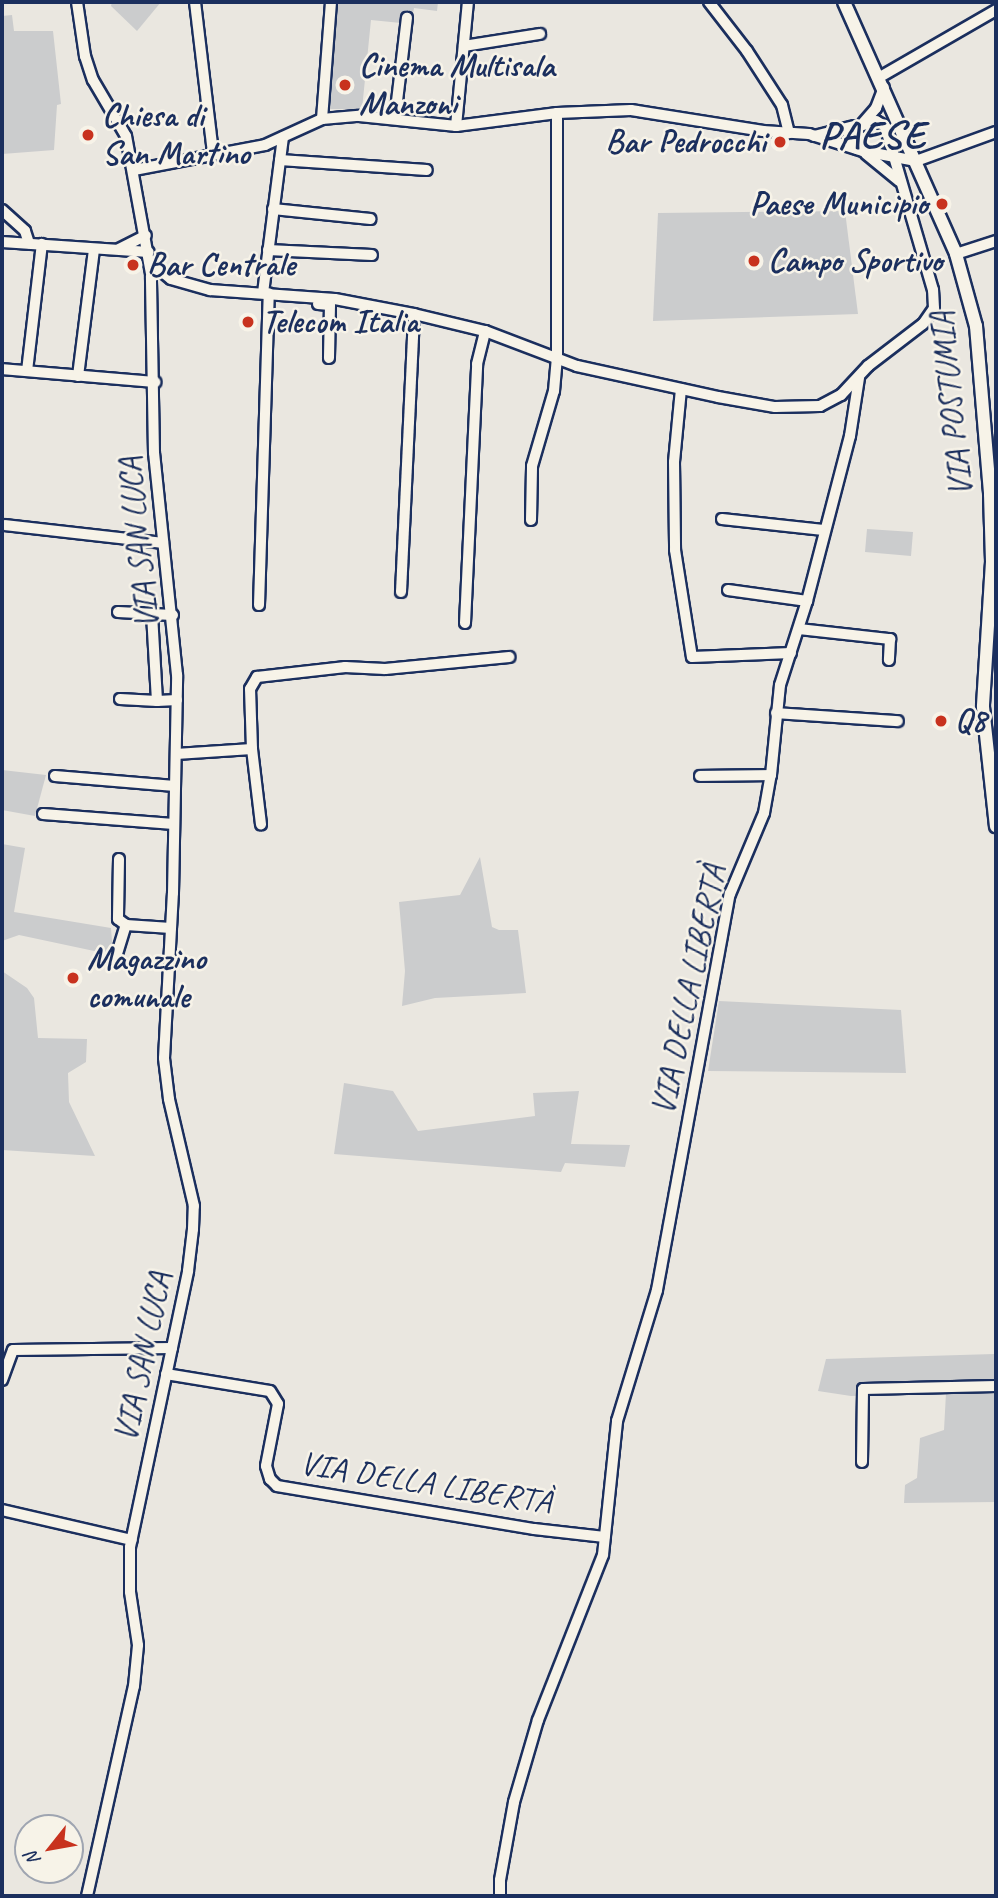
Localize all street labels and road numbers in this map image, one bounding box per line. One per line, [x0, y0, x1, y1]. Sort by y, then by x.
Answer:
street label: VIA POSTUMIA [923, 310, 981, 498]
street label: VIA SAN LUCA [110, 455, 168, 631]
street label: VIA DELLA LIBERTÀ [644, 864, 734, 1116]
street label: VIA SAN LUCA [106, 1268, 180, 1446]
street label: VIA DELLA LIBERTÀ [300, 1444, 552, 1522]

